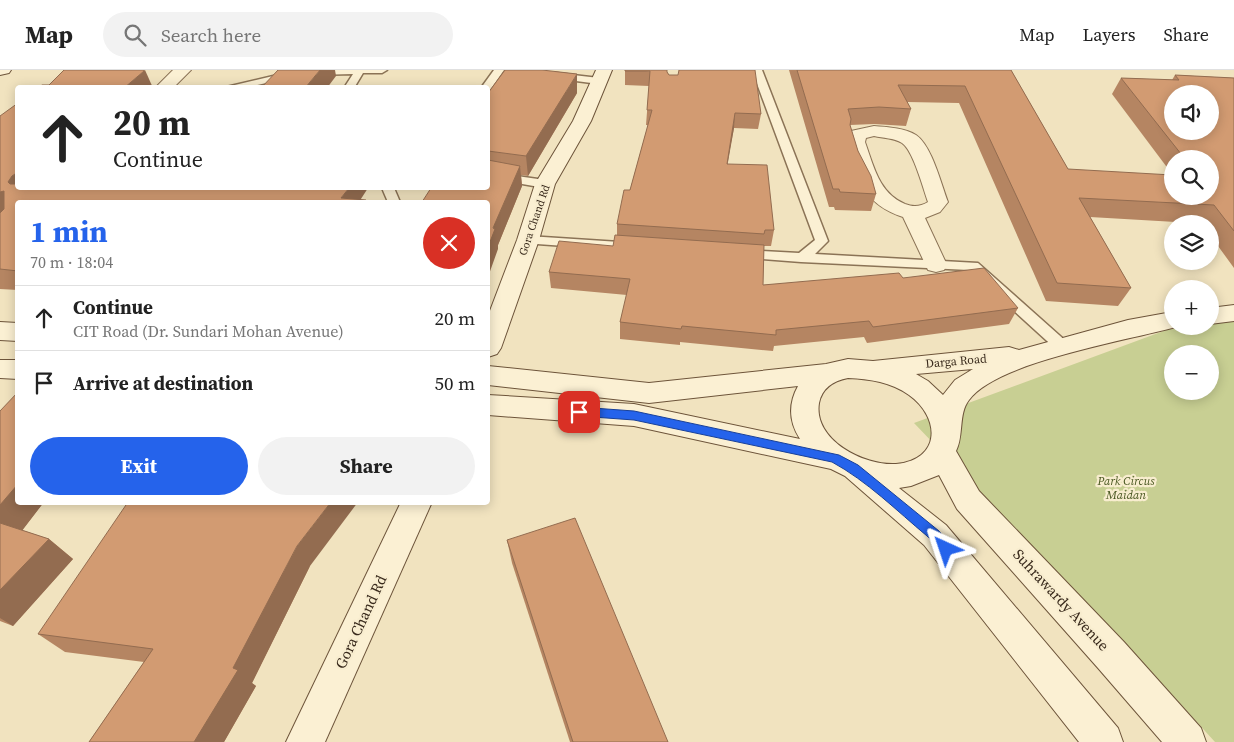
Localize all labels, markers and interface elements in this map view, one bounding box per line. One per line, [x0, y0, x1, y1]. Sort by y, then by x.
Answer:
search box [103, 12, 453, 57]
text: Map [25, 18, 73, 51]
icon: search [121, 21, 149, 49]
text: Search here [161, 22, 261, 48]
text: Map [1019, 22, 1054, 47]
text: Layers [1082, 22, 1135, 47]
text: Share [1163, 22, 1209, 47]
map controls [1164, 85, 1219, 400]
button: sound [1164, 85, 1219, 140]
text: 20 m [113, 99, 190, 147]
icon: ahead [30, 105, 95, 170]
text: Continue [113, 144, 203, 174]
button: search [1164, 150, 1219, 205]
street label: Gora Chand Rd [515, 182, 554, 258]
text: 1 min [30, 211, 108, 252]
button: layers [1164, 215, 1219, 270]
button: close [423, 217, 475, 269]
text: 70 m · 18:04 [30, 251, 113, 273]
button: + [1164, 280, 1219, 335]
text: Continue [73, 294, 153, 320]
icon: ahead [30, 304, 58, 332]
text: 20 m [434, 305, 475, 331]
text: CIT Road (Dr. Sundari Mohan Avenue) [73, 320, 344, 342]
button: − [1164, 345, 1219, 400]
street label: Darga Road [925, 350, 988, 372]
icon: arrive [30, 369, 58, 397]
text: Arrive at destination [73, 370, 253, 396]
text: 50 m [434, 370, 475, 396]
pin [558, 391, 600, 433]
icon: arrive [565, 398, 593, 426]
button: Exit [30, 437, 248, 495]
button: Share [258, 437, 475, 495]
park label: Park Circus Maidan [1096, 473, 1155, 503]
position arrow [919, 522, 971, 574]
street label: Suhrawardy Avenue [1008, 544, 1114, 656]
street label: Gora Chand Rd [330, 571, 392, 672]

